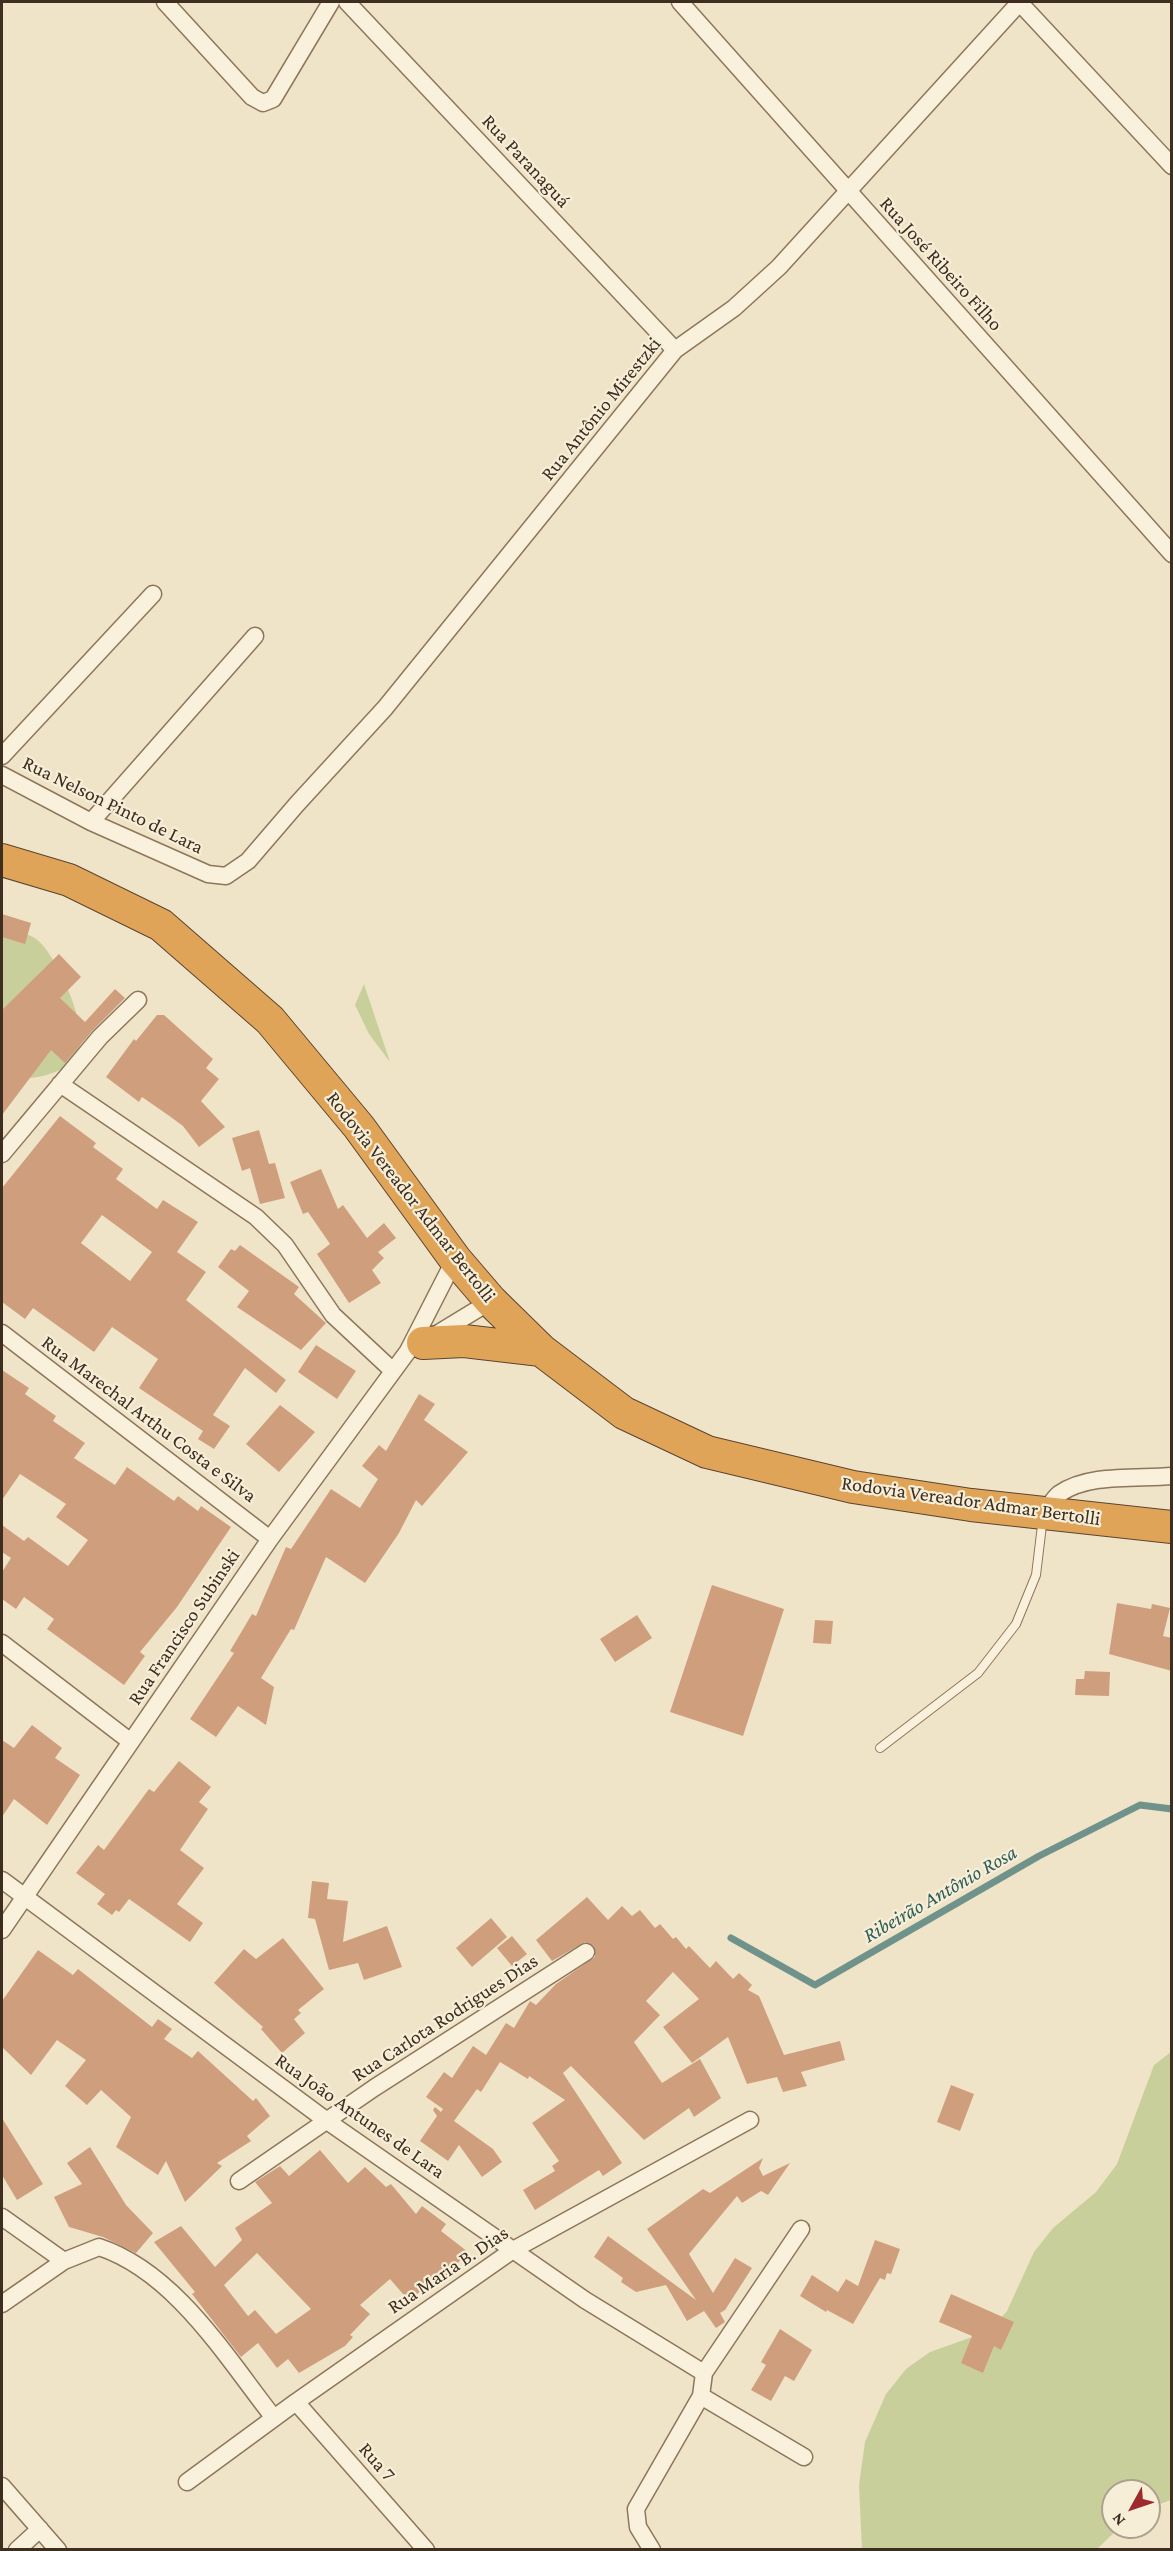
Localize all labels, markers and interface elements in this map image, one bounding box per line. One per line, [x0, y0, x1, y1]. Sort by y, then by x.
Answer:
street label: Rua Paranaguá [477, 109, 575, 213]
street label: Rua José Ribeiro Filho [874, 192, 1008, 336]
street label: Rua Antônio Mirestzki [536, 332, 666, 486]
street label: Rua Nelson Pinto de Lara [19, 751, 207, 859]
street label: Rodovia Vereador Admar Bertolli [321, 1087, 501, 1307]
street label: Rua Marechal Arthu Costa e Silva [37, 1330, 261, 1508]
street label: Rodovia Vereador Admar Bertolli [840, 1471, 1102, 1531]
street label: Rua Francisco Subinski [123, 1544, 245, 1710]
water label: Ribeirão Antônio Rosa [859, 1840, 1021, 1948]
street label: Rua Carlota Rodrigues Dias [347, 1949, 543, 2087]
street label: Rua João Antunes de Lara [270, 2048, 450, 2184]
street label: Rua Maria B. Dias [383, 2221, 513, 2319]
street label: Rua 7 [354, 2438, 400, 2486]
north arrow [1101, 2479, 1161, 2539]
text: N [1108, 2510, 1128, 2529]

